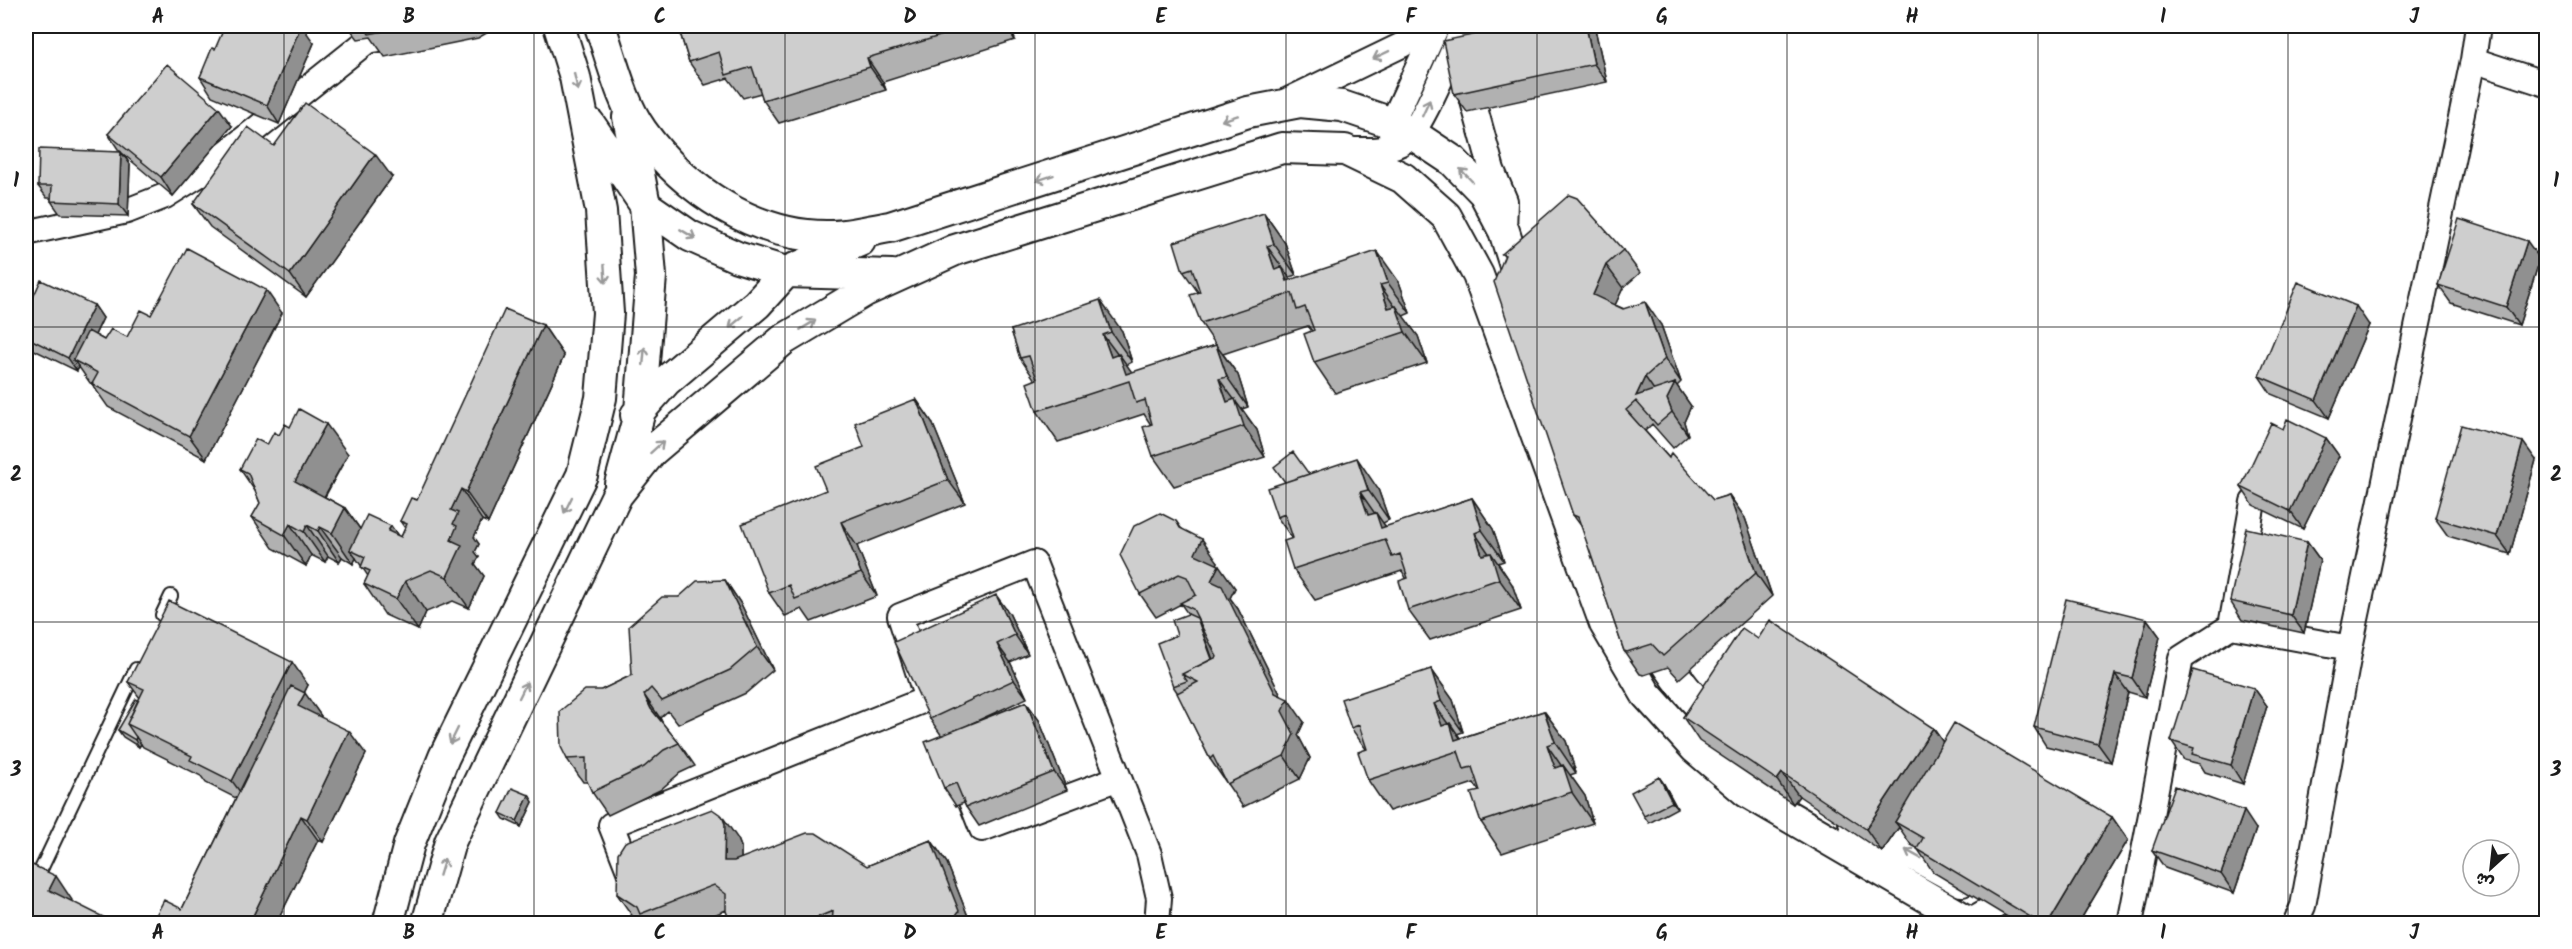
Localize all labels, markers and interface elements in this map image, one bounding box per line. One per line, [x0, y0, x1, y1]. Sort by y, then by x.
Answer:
text: A [152, 2, 164, 34]
text: B [403, 2, 415, 34]
text: C [654, 2, 666, 34]
text: D [903, 2, 917, 34]
text: E [1155, 2, 1167, 34]
text: F [1406, 2, 1418, 34]
text: G [1656, 2, 1668, 34]
text: H [1905, 2, 1919, 34]
text: I [2160, 2, 2166, 34]
text: J [2409, 2, 2420, 34]
one-way arrow [1372, 49, 1390, 61]
one-way arrow [570, 72, 582, 91]
one-way arrow [1420, 100, 1432, 118]
one-way arrow [1221, 113, 1240, 124]
text: 1 [13, 166, 19, 198]
text: 1 [2553, 166, 2559, 198]
one-way arrow [1459, 168, 1474, 183]
one-way arrow [1036, 173, 1055, 184]
one-way arrow [679, 228, 696, 240]
one-way arrow [600, 263, 611, 283]
one-way arrow [728, 316, 744, 329]
one-way arrow [799, 318, 816, 330]
one-way arrow [639, 347, 650, 367]
one-way arrow [649, 440, 664, 454]
text: 2 [10, 460, 22, 492]
text: 2 [2550, 460, 2562, 492]
one-way arrow [562, 496, 574, 514]
one-way arrow [517, 682, 529, 699]
one-way arrow [448, 727, 459, 745]
text: 3 [10, 755, 22, 787]
text: 3 [2550, 755, 2562, 787]
north arrow [2461, 838, 2521, 898]
one-way arrow [1905, 848, 1922, 860]
one-way arrow [437, 858, 448, 877]
text: ش [2471, 865, 2498, 895]
text: A [152, 918, 164, 949]
text: B [403, 918, 415, 949]
text: C [654, 918, 666, 949]
text: D [903, 918, 917, 949]
text: E [1155, 918, 1167, 949]
text: F [1406, 918, 1418, 949]
text: G [1656, 918, 1668, 949]
text: H [1905, 918, 1919, 949]
text: I [2160, 918, 2166, 949]
text: J [2409, 918, 2420, 949]

